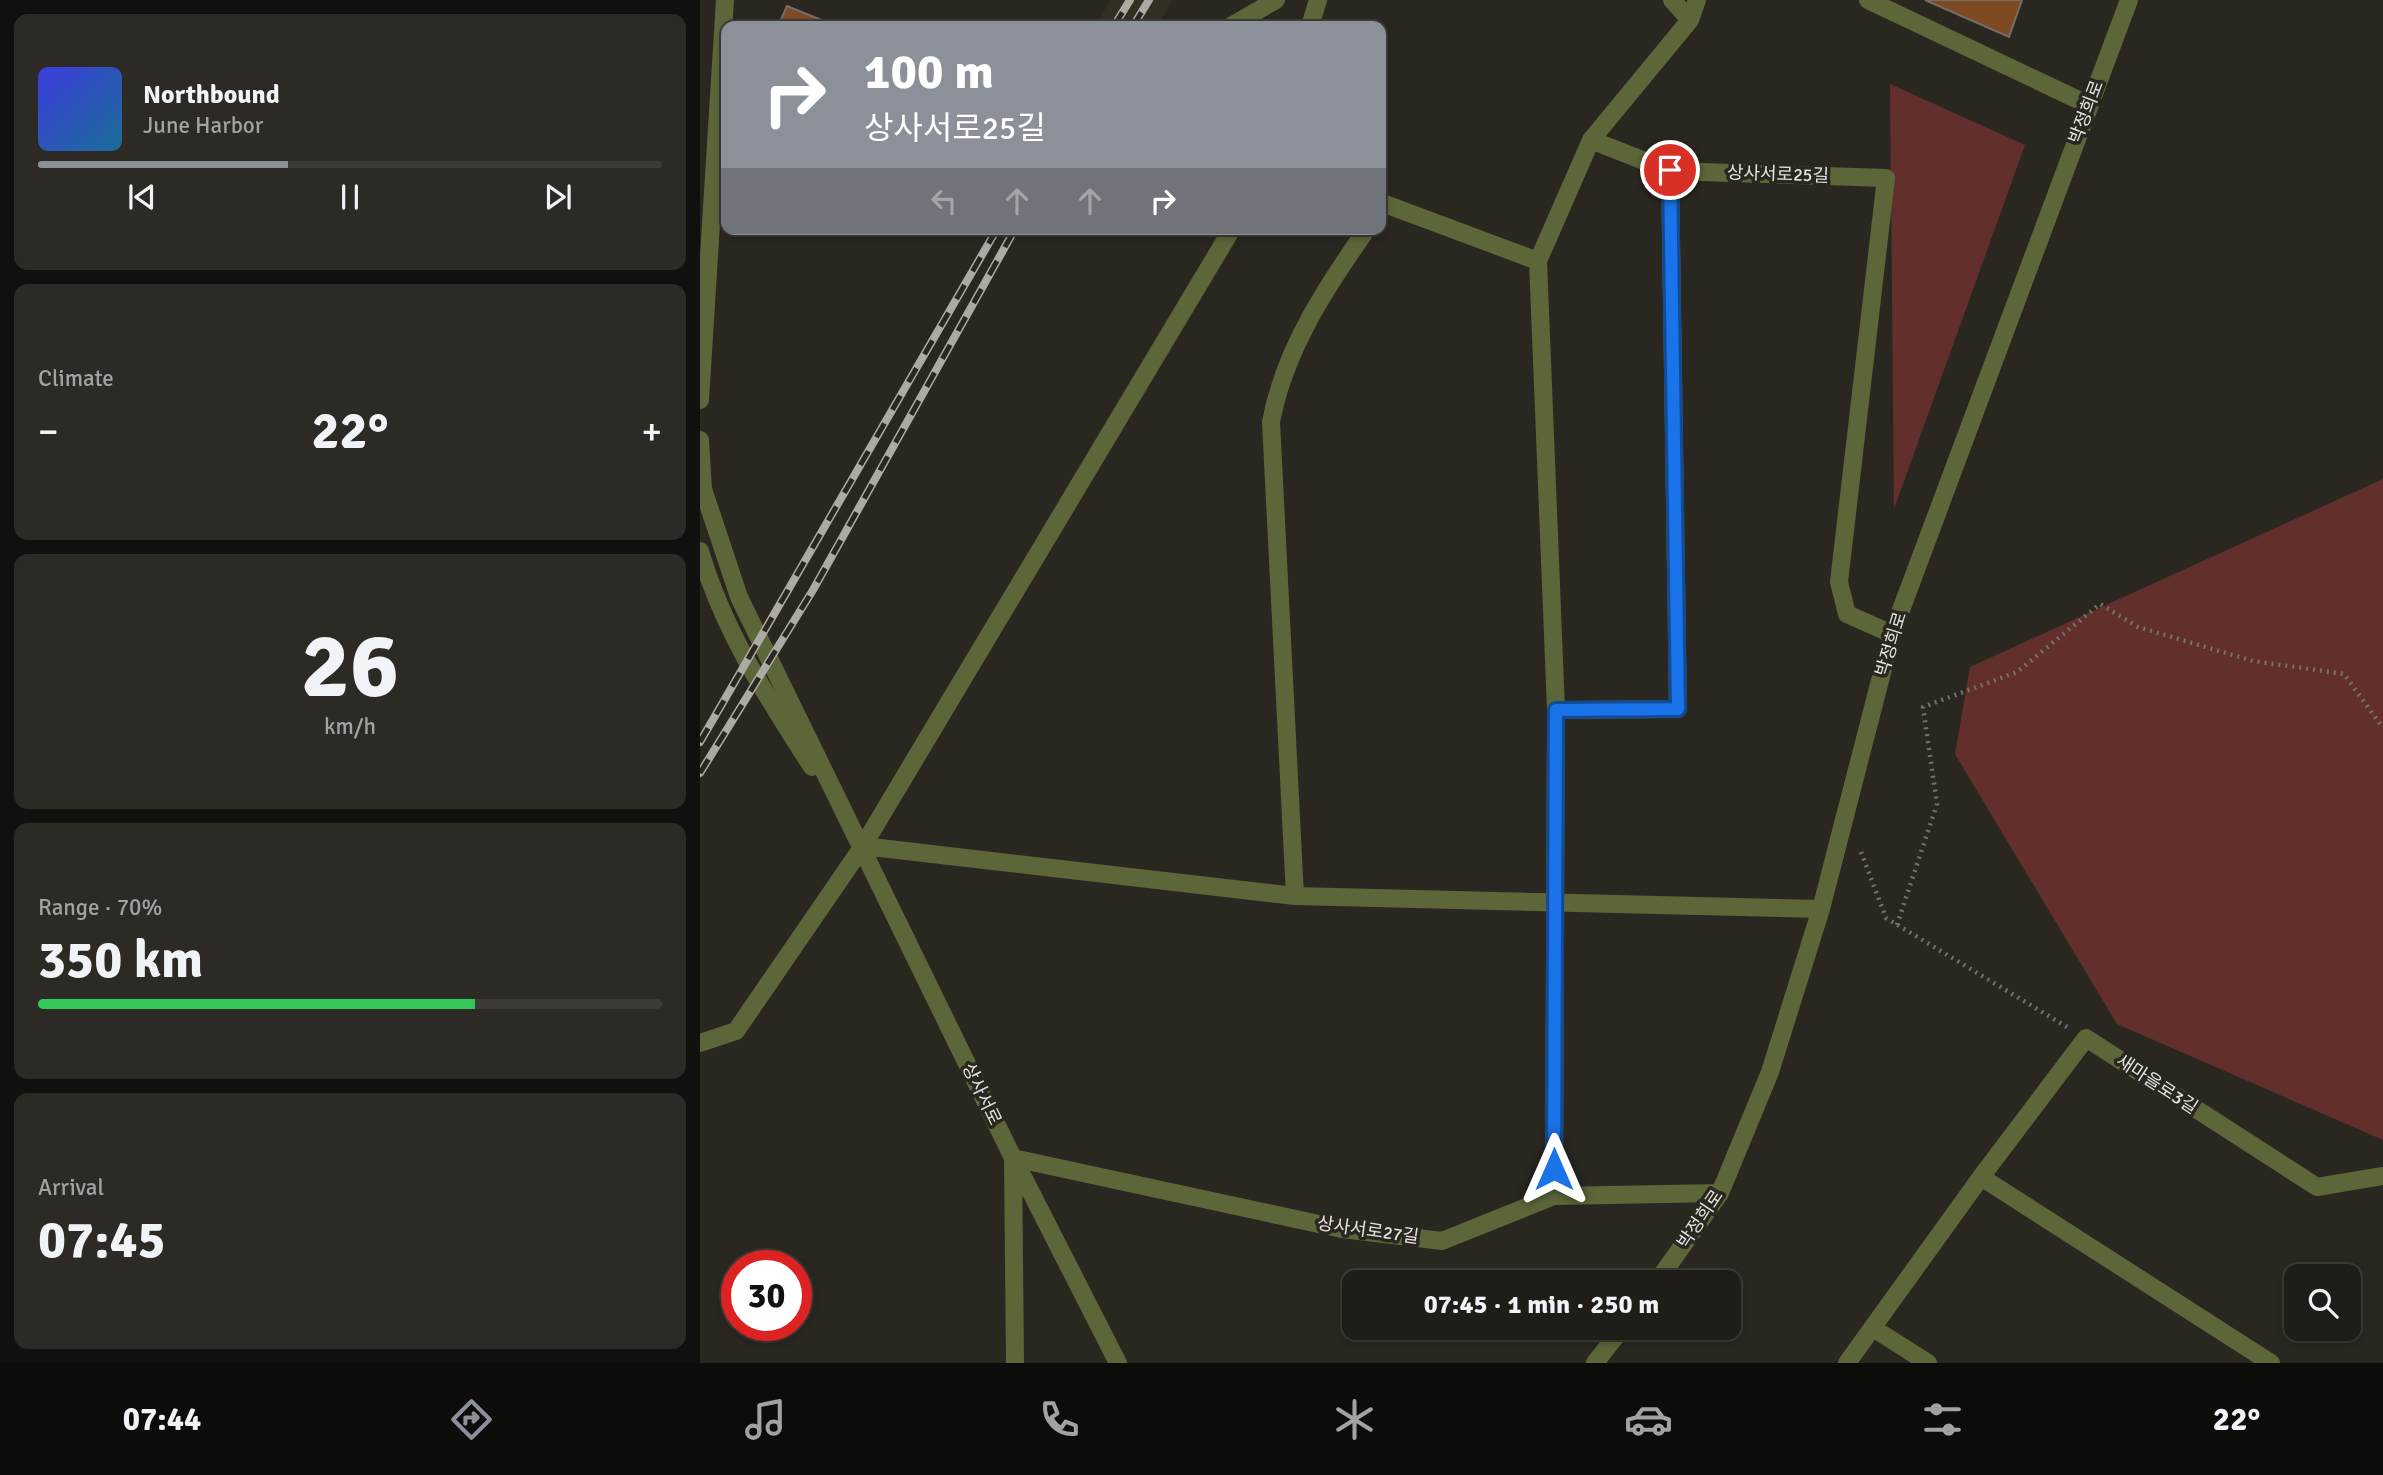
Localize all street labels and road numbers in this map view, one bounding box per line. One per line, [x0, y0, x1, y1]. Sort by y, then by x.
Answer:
street label: 박정희로 [2064, 77, 2108, 147]
street label: 상사서로25길 [1727, 161, 1829, 187]
street label: 박정희로 [1871, 609, 1911, 679]
street label: 새마을로3길 [2112, 1050, 2202, 1118]
street label: 상사서로 [958, 1059, 1006, 1129]
street label: 박정희로 [1672, 1185, 1728, 1253]
street label: 상사서로27길 [1316, 1212, 1420, 1248]

